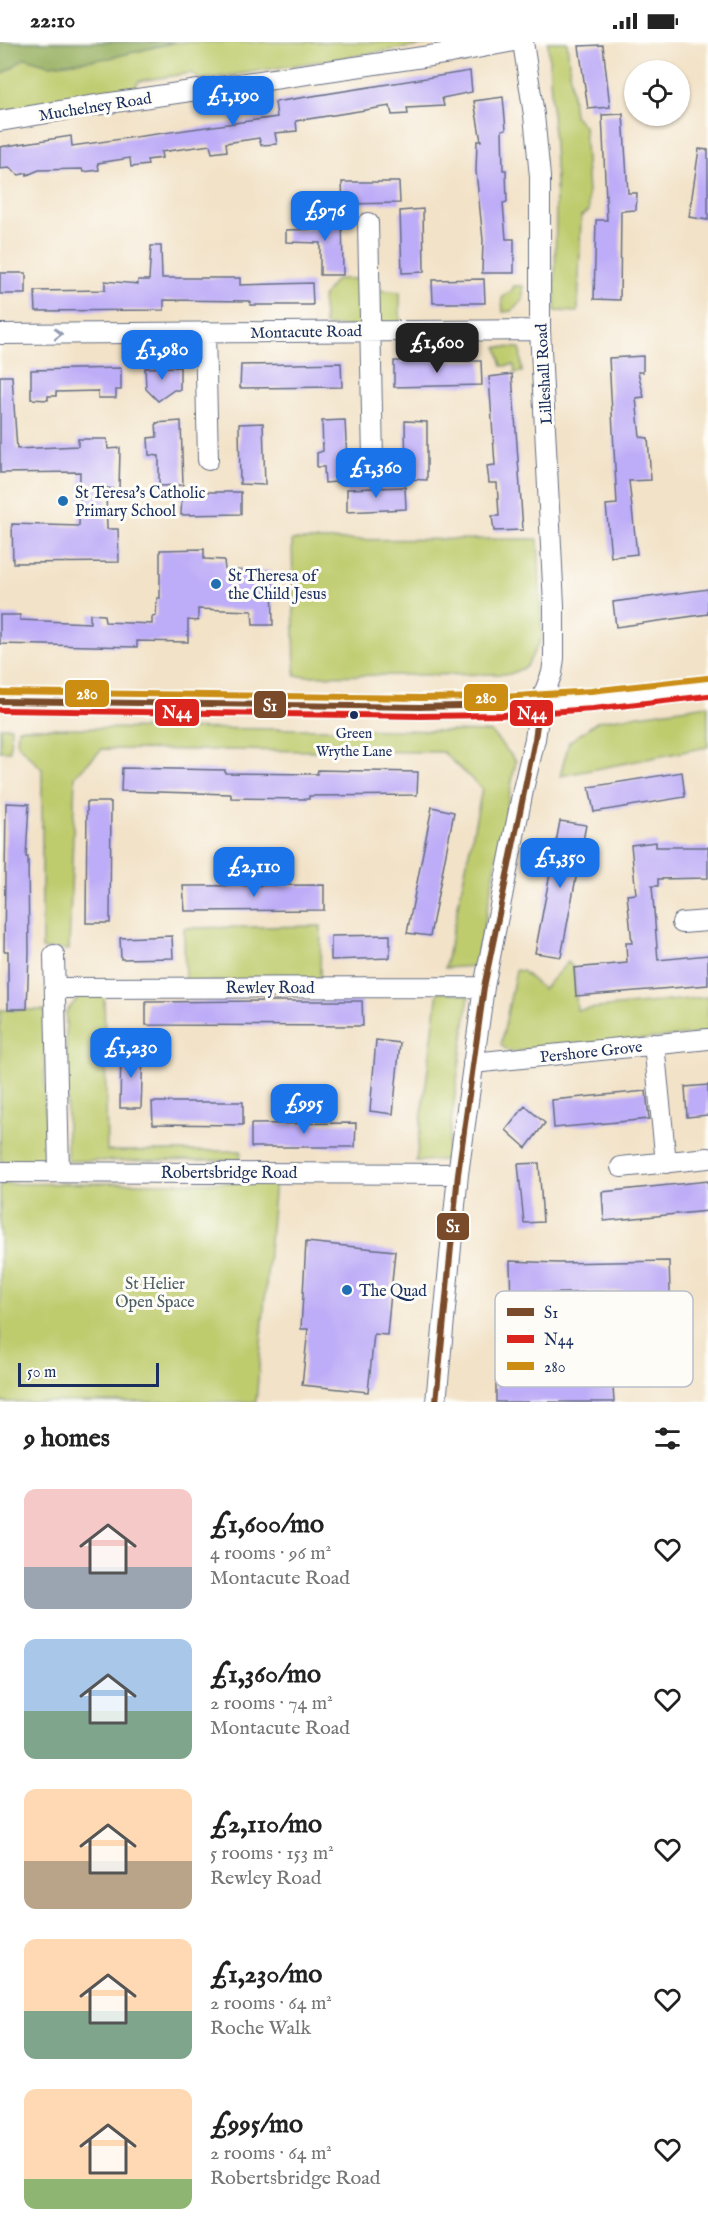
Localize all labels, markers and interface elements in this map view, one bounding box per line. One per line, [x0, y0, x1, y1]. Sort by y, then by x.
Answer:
text: 22:10 [30, 7, 75, 35]
map controls [624, 60, 690, 126]
button: locate [624, 60, 690, 126]
pin: £1,190 [184, 76, 282, 127]
text: £1,190 [207, 83, 259, 108]
street label: Muchelney Road [38, 89, 153, 127]
pin: £976 [289, 191, 361, 242]
text: £976 [305, 198, 345, 223]
street label: Montacute Road [250, 322, 363, 344]
street label: Lilleshall Road [532, 322, 558, 425]
pin: £1,600 [388, 323, 486, 374]
one-way arrow [54, 327, 63, 340]
pin: £1,980 [113, 330, 211, 381]
text: £1,600 [410, 330, 464, 355]
text: £1,980 [135, 337, 189, 362]
pin: £1,360 [327, 448, 425, 499]
text: £1,360 [350, 455, 402, 480]
place label: St Teresa's Catholic Primary School [75, 484, 205, 522]
marker: St Teresa's Catholic Primary School [56, 494, 70, 508]
place label: St Theresa of the Child Jesus [228, 567, 327, 605]
marker: St Theresa of the Child Jesus [209, 577, 223, 591]
line badge: 280 [64, 679, 110, 708]
line badge: 280 [463, 683, 509, 712]
text: 280 [76, 685, 98, 705]
text: 280 [475, 689, 497, 709]
line badge: S1 [253, 690, 287, 719]
text: S1 [263, 697, 277, 717]
line badge: N44 [154, 698, 200, 727]
line badge: N44 [509, 699, 554, 727]
text: N44 [161, 704, 193, 724]
text: N44 [516, 705, 548, 725]
marker: Green Wrythe Lane [348, 709, 360, 721]
place label: Green Wrythe Lane [316, 725, 393, 761]
pin: £1,350 [511, 838, 609, 889]
text: £1,350 [534, 845, 586, 870]
pin: £2,110 [205, 847, 303, 898]
text: £2,110 [227, 854, 281, 879]
street label: Rewley Road [225, 979, 315, 999]
pin: £1,230 [82, 1028, 180, 1079]
text: £1,230 [104, 1035, 158, 1060]
street label: Pershore Grove [539, 1038, 643, 1068]
pin: £995 [268, 1084, 340, 1135]
text: £995 [285, 1091, 323, 1116]
street label: Robertsbridge Road [161, 1164, 298, 1184]
line badge: S1 [436, 1212, 470, 1241]
text: S1 [446, 1218, 460, 1238]
park label: St Helier Open Space [115, 1275, 195, 1313]
place label: The Quad [359, 1282, 427, 1302]
marker: The Quad [340, 1283, 354, 1297]
legend [495, 1291, 693, 1387]
text: S1 [544, 1304, 558, 1324]
text: N44 [544, 1331, 574, 1351]
text: 280 [544, 1358, 566, 1378]
scale bar [18, 1360, 159, 1388]
text: 50 m [27, 1363, 56, 1383]
text: 9 homes [24, 1422, 110, 1455]
icon: filters [651, 1422, 684, 1455]
text: £1,600/mo [210, 1508, 324, 1541]
icon: home [72, 1513, 144, 1585]
icon: heart [651, 1533, 684, 1566]
text: 4 rooms · 96 m² [210, 1541, 331, 1566]
text: Montacute Road [210, 1566, 350, 1591]
text: £1,360/mo [210, 1658, 321, 1691]
icon: home [72, 1663, 144, 1735]
icon: heart [651, 1683, 684, 1716]
text: 2 rooms · 74 m² [210, 1691, 333, 1716]
text: Montacute Road [210, 1716, 350, 1741]
text: £2,110/mo [210, 1808, 322, 1841]
icon: home [72, 1813, 144, 1885]
icon: heart [651, 1833, 684, 1866]
text: 5 rooms · 153 m² [210, 1841, 334, 1866]
text: Rewley Road [210, 1866, 321, 1891]
text: £1,230/mo [210, 1958, 322, 1991]
icon: home [72, 1963, 144, 2035]
icon: heart [651, 1983, 684, 2016]
text: 2 rooms · 64 m² [210, 1991, 332, 2016]
text: Roche Walk [210, 2016, 311, 2041]
text: £995/mo [210, 2108, 303, 2141]
icon: home [72, 2113, 144, 2185]
icon: heart [651, 2133, 684, 2166]
text: 2 rooms · 64 m² [210, 2141, 332, 2166]
text: Robertsbridge Road [210, 2166, 381, 2191]

